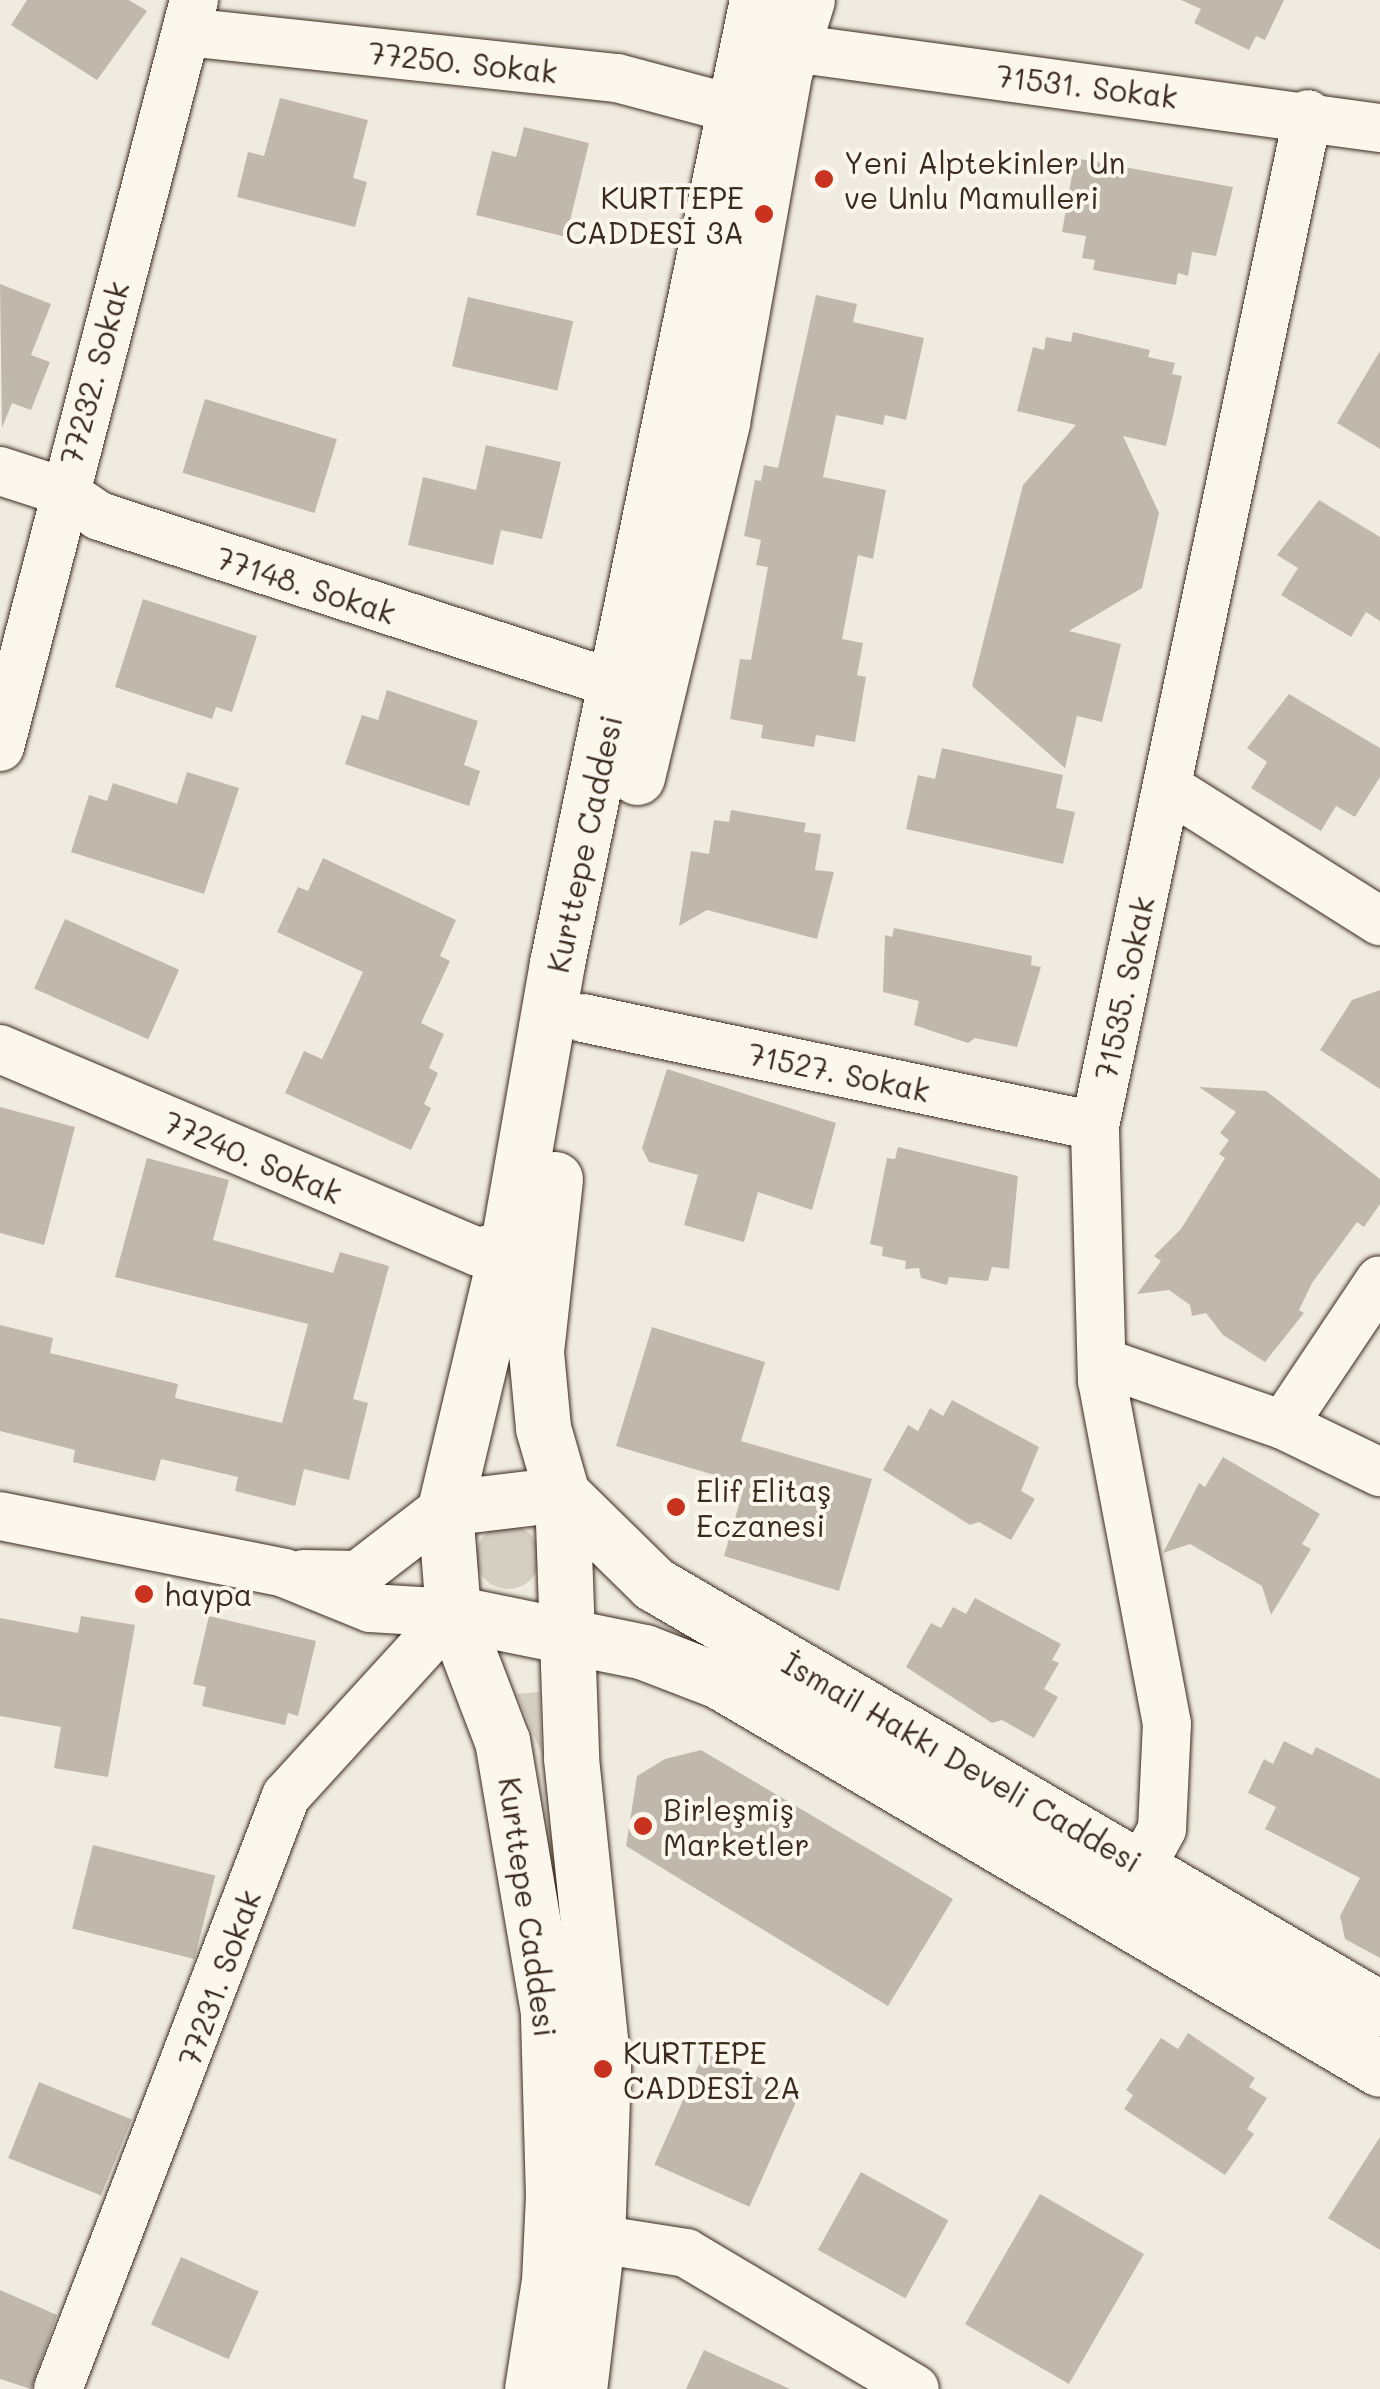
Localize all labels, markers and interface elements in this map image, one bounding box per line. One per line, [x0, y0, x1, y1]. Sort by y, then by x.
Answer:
street label: 77250. Sokak [367, 34, 559, 90]
street label: 71531. Sokak [994, 57, 1180, 115]
place label: Yeni Alptekinler Un ve Unlu Mamulleri [844, 144, 1125, 214]
marker: Yeni Alptekinler Un ve Unlu Mamulleri [813, 168, 835, 190]
place label: KURTTEPE CADDESİ 3A [565, 179, 744, 250]
marker: KURTTEPE CADDESİ 3A [753, 203, 775, 225]
street label: 77232. Sokak [52, 278, 136, 468]
street label: 77148. Sokak [212, 539, 400, 631]
street label: Kurttepe Caddesi [539, 712, 629, 976]
street label: 71535. Sokak [1087, 893, 1161, 1083]
street label: 71527. Sokak [745, 1035, 933, 1109]
street label: 77240. Sokak [159, 1103, 347, 1211]
place label: Elif Elitaş Eczanesi [696, 1472, 832, 1542]
marker: Elif Elitaş Eczanesi [665, 1496, 687, 1518]
place label: haypa [164, 1576, 252, 1612]
marker: haypa [133, 1583, 155, 1605]
street label: İsmail Hakkı Develi Caddesi [776, 1644, 1148, 1880]
street label: Kurttepe Caddesi [492, 1775, 564, 2039]
place label: Birleşmiş Marketler [663, 1791, 810, 1862]
marker: Birleşmiş Marketler [632, 1815, 654, 1837]
street label: 77231. Sokak [170, 1885, 268, 2071]
place label: KURTTEPE CADDESİ 2A [623, 2034, 801, 2104]
marker: KURTTEPE CADDESİ 2A [592, 2058, 614, 2080]

